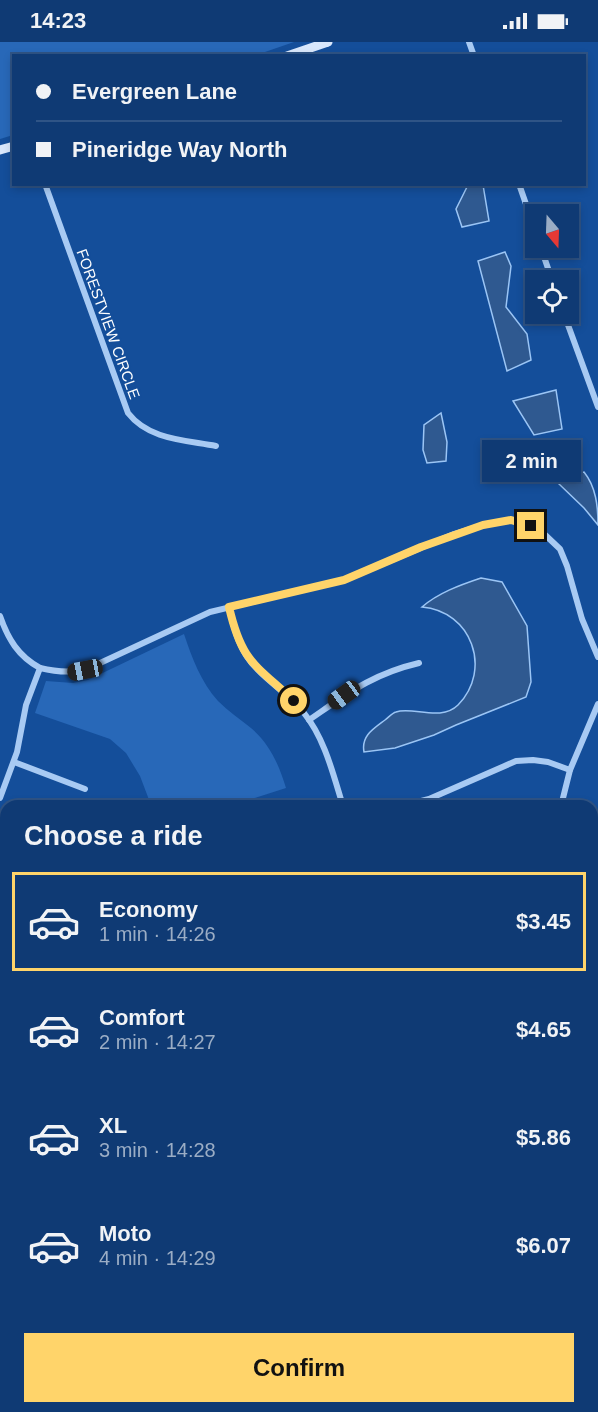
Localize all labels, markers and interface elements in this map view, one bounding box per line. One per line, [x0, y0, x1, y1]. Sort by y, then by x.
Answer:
text: 14:23 [30, 8, 86, 33]
text: Evergreen Lane [72, 79, 237, 104]
text: Pineridge Way North [72, 137, 288, 162]
north arrow [525, 204, 579, 258]
map controls [525, 204, 579, 324]
street label: FORESTVIEW CIRCLE [73, 247, 144, 401]
button: locate [525, 270, 579, 324]
callout: 2 min [482, 439, 580, 481]
text: 2 min [505, 450, 558, 472]
route end [517, 512, 544, 539]
car [66, 658, 104, 682]
car [324, 677, 364, 713]
route start [280, 687, 307, 714]
text: Choose a ride [24, 821, 203, 851]
icon: car [27, 895, 81, 949]
text: Economy [99, 897, 198, 922]
text: $3.45 [516, 909, 571, 934]
text: 1 min · 14:26 [99, 923, 216, 945]
icon: car [27, 1003, 81, 1057]
text: Comfort [99, 1005, 185, 1030]
text: $4.65 [516, 1017, 571, 1042]
text: 2 min · 14:27 [99, 1031, 216, 1053]
icon: car [27, 1111, 81, 1165]
text: XL [99, 1113, 127, 1138]
text: $5.86 [516, 1125, 571, 1150]
text: 3 min · 14:28 [99, 1139, 216, 1161]
icon: car [27, 1219, 81, 1273]
text: Moto [99, 1221, 152, 1246]
text: $6.07 [516, 1233, 571, 1258]
text: 4 min · 14:29 [99, 1247, 216, 1269]
button: Confirm [24, 1333, 574, 1402]

